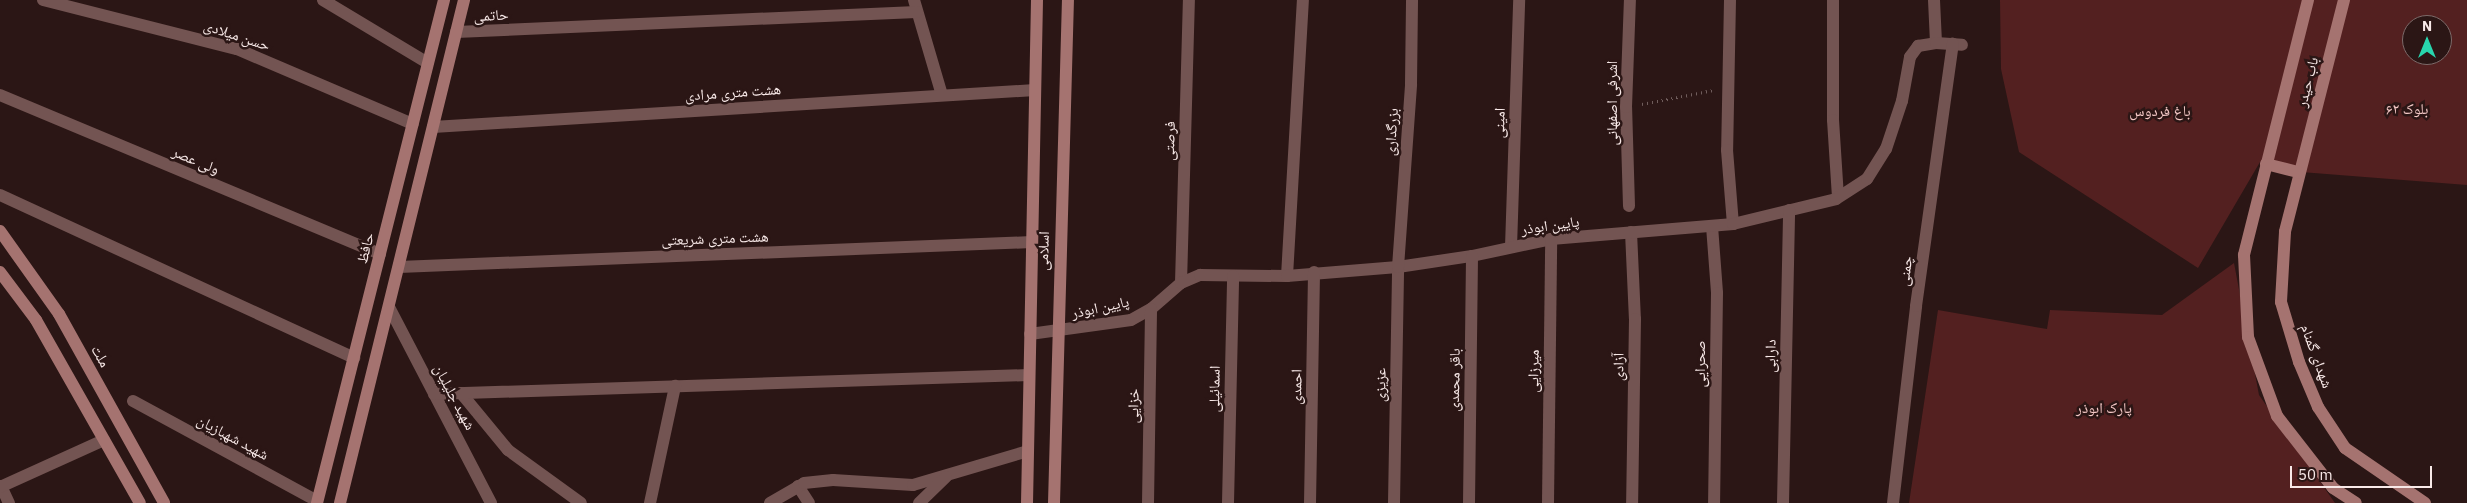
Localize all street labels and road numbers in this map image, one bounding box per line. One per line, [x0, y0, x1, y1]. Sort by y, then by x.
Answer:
street label: حاتمی [473, 5, 509, 25]
street label: حسن میلادی [202, 16, 272, 54]
street label: باب حیدر [2292, 55, 2322, 109]
street label: اشرفی اصفهانی [1603, 61, 1621, 145]
street label: هشت متری مرادی [684, 80, 782, 104]
street label: بزرگداری [1380, 107, 1402, 157]
street label: امینی [1489, 107, 1509, 139]
street label: فرصتی [1159, 121, 1179, 161]
street label: ولی عصر [170, 142, 222, 178]
street label: پایین ابوذر [1520, 212, 1580, 238]
street label: هشت متری شریعتی [661, 227, 769, 249]
street label: حافظ [352, 231, 378, 265]
street label: اسلامی [1033, 231, 1053, 271]
street label: چمنی [1894, 255, 1916, 287]
street label: پایین ابوذر [1070, 292, 1130, 322]
street label: شهدای گمنام [2297, 321, 2337, 391]
street label: دارابی [1761, 339, 1779, 373]
street label: صحرایی [1691, 341, 1709, 387]
street label: ملت [88, 342, 114, 370]
street label: باقر محمدی [1444, 348, 1464, 412]
street label: میرزایی [1524, 349, 1542, 393]
street label: آزادی [1609, 353, 1627, 381]
street label: شهید جلیلیان [430, 361, 480, 433]
street label: اسمائیلی [1205, 365, 1223, 413]
street label: عزیزی [1371, 368, 1389, 402]
street label: احمدی [1287, 369, 1305, 405]
street label: خزایی [1124, 389, 1142, 423]
street label: شهید شهبازیان [194, 411, 272, 463]

